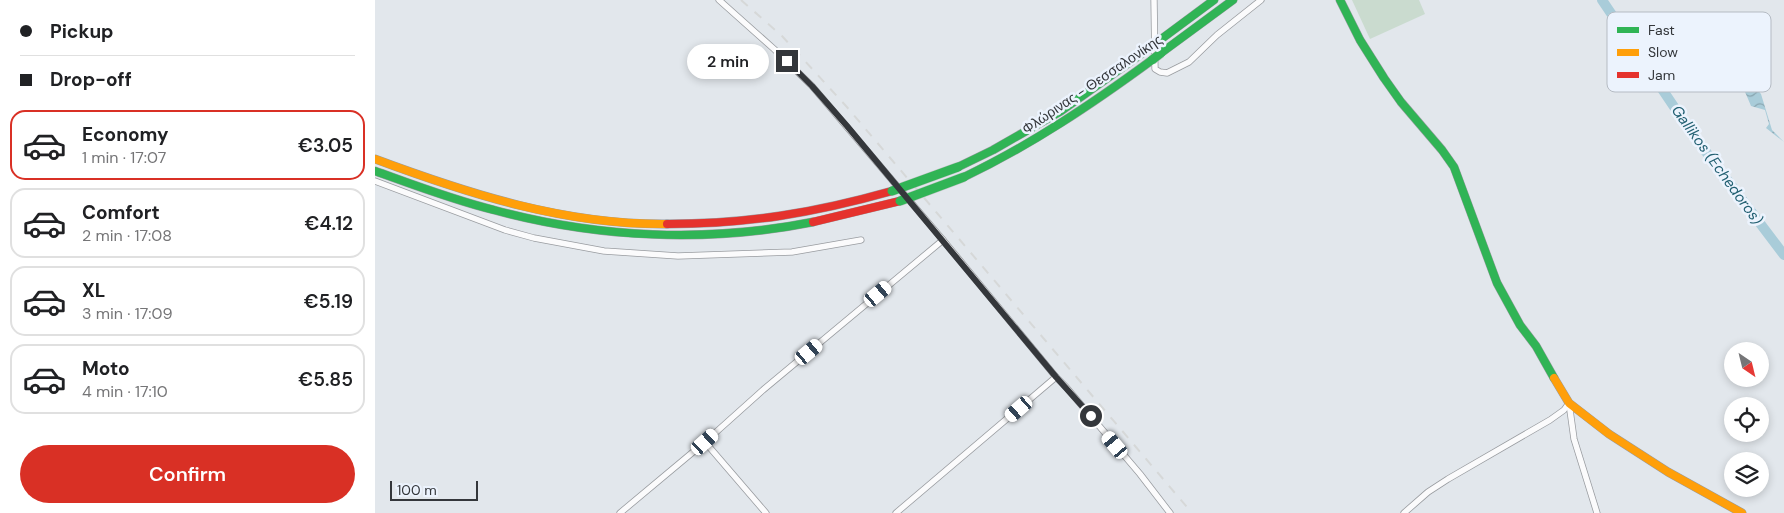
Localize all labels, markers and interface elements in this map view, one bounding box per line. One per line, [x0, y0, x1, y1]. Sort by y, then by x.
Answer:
legend [1607, 12, 1771, 92]
text: Pickup [50, 19, 114, 44]
text: Fast [1648, 21, 1675, 39]
street label: Φλώρινας - Θεσσαλονίκης [1018, 30, 1166, 138]
text: Slow [1648, 43, 1678, 61]
callout: 2 min [687, 44, 769, 78]
route end [776, 50, 798, 72]
text: 2 min [707, 51, 749, 72]
text: Jam [1648, 66, 1675, 84]
text: Drop-off [50, 67, 132, 92]
water label: Gallikos (Echedoros) [1667, 101, 1767, 229]
text: Economy [82, 122, 169, 147]
icon: car [22, 123, 67, 168]
text: €3.05 [298, 133, 353, 158]
text: 1 min · 17:07 [82, 147, 166, 168]
text: Comfort [82, 200, 160, 225]
icon: car [22, 201, 67, 246]
text: €4.12 [304, 211, 353, 236]
text: 2 min · 17:08 [82, 225, 172, 246]
text: XL [82, 278, 105, 303]
icon: car [22, 279, 67, 324]
car [861, 279, 894, 309]
text: €5.19 [304, 289, 353, 314]
text: 3 min · 17:09 [82, 303, 172, 324]
car [792, 337, 825, 367]
north arrow [1724, 342, 1769, 388]
map controls [1724, 342, 1769, 497]
text: Moto [82, 356, 130, 381]
icon: car [22, 357, 67, 402]
text: €5.85 [298, 367, 353, 392]
text: 4 min · 17:10 [82, 381, 168, 402]
car [1002, 393, 1035, 425]
button: locate [1724, 397, 1769, 442]
route start [1080, 405, 1102, 427]
car [688, 426, 721, 458]
car [1099, 429, 1130, 461]
button: Confirm [20, 445, 355, 503]
button: layers [1724, 452, 1769, 497]
scale bar [390, 478, 477, 501]
text: 100 m [397, 481, 437, 499]

